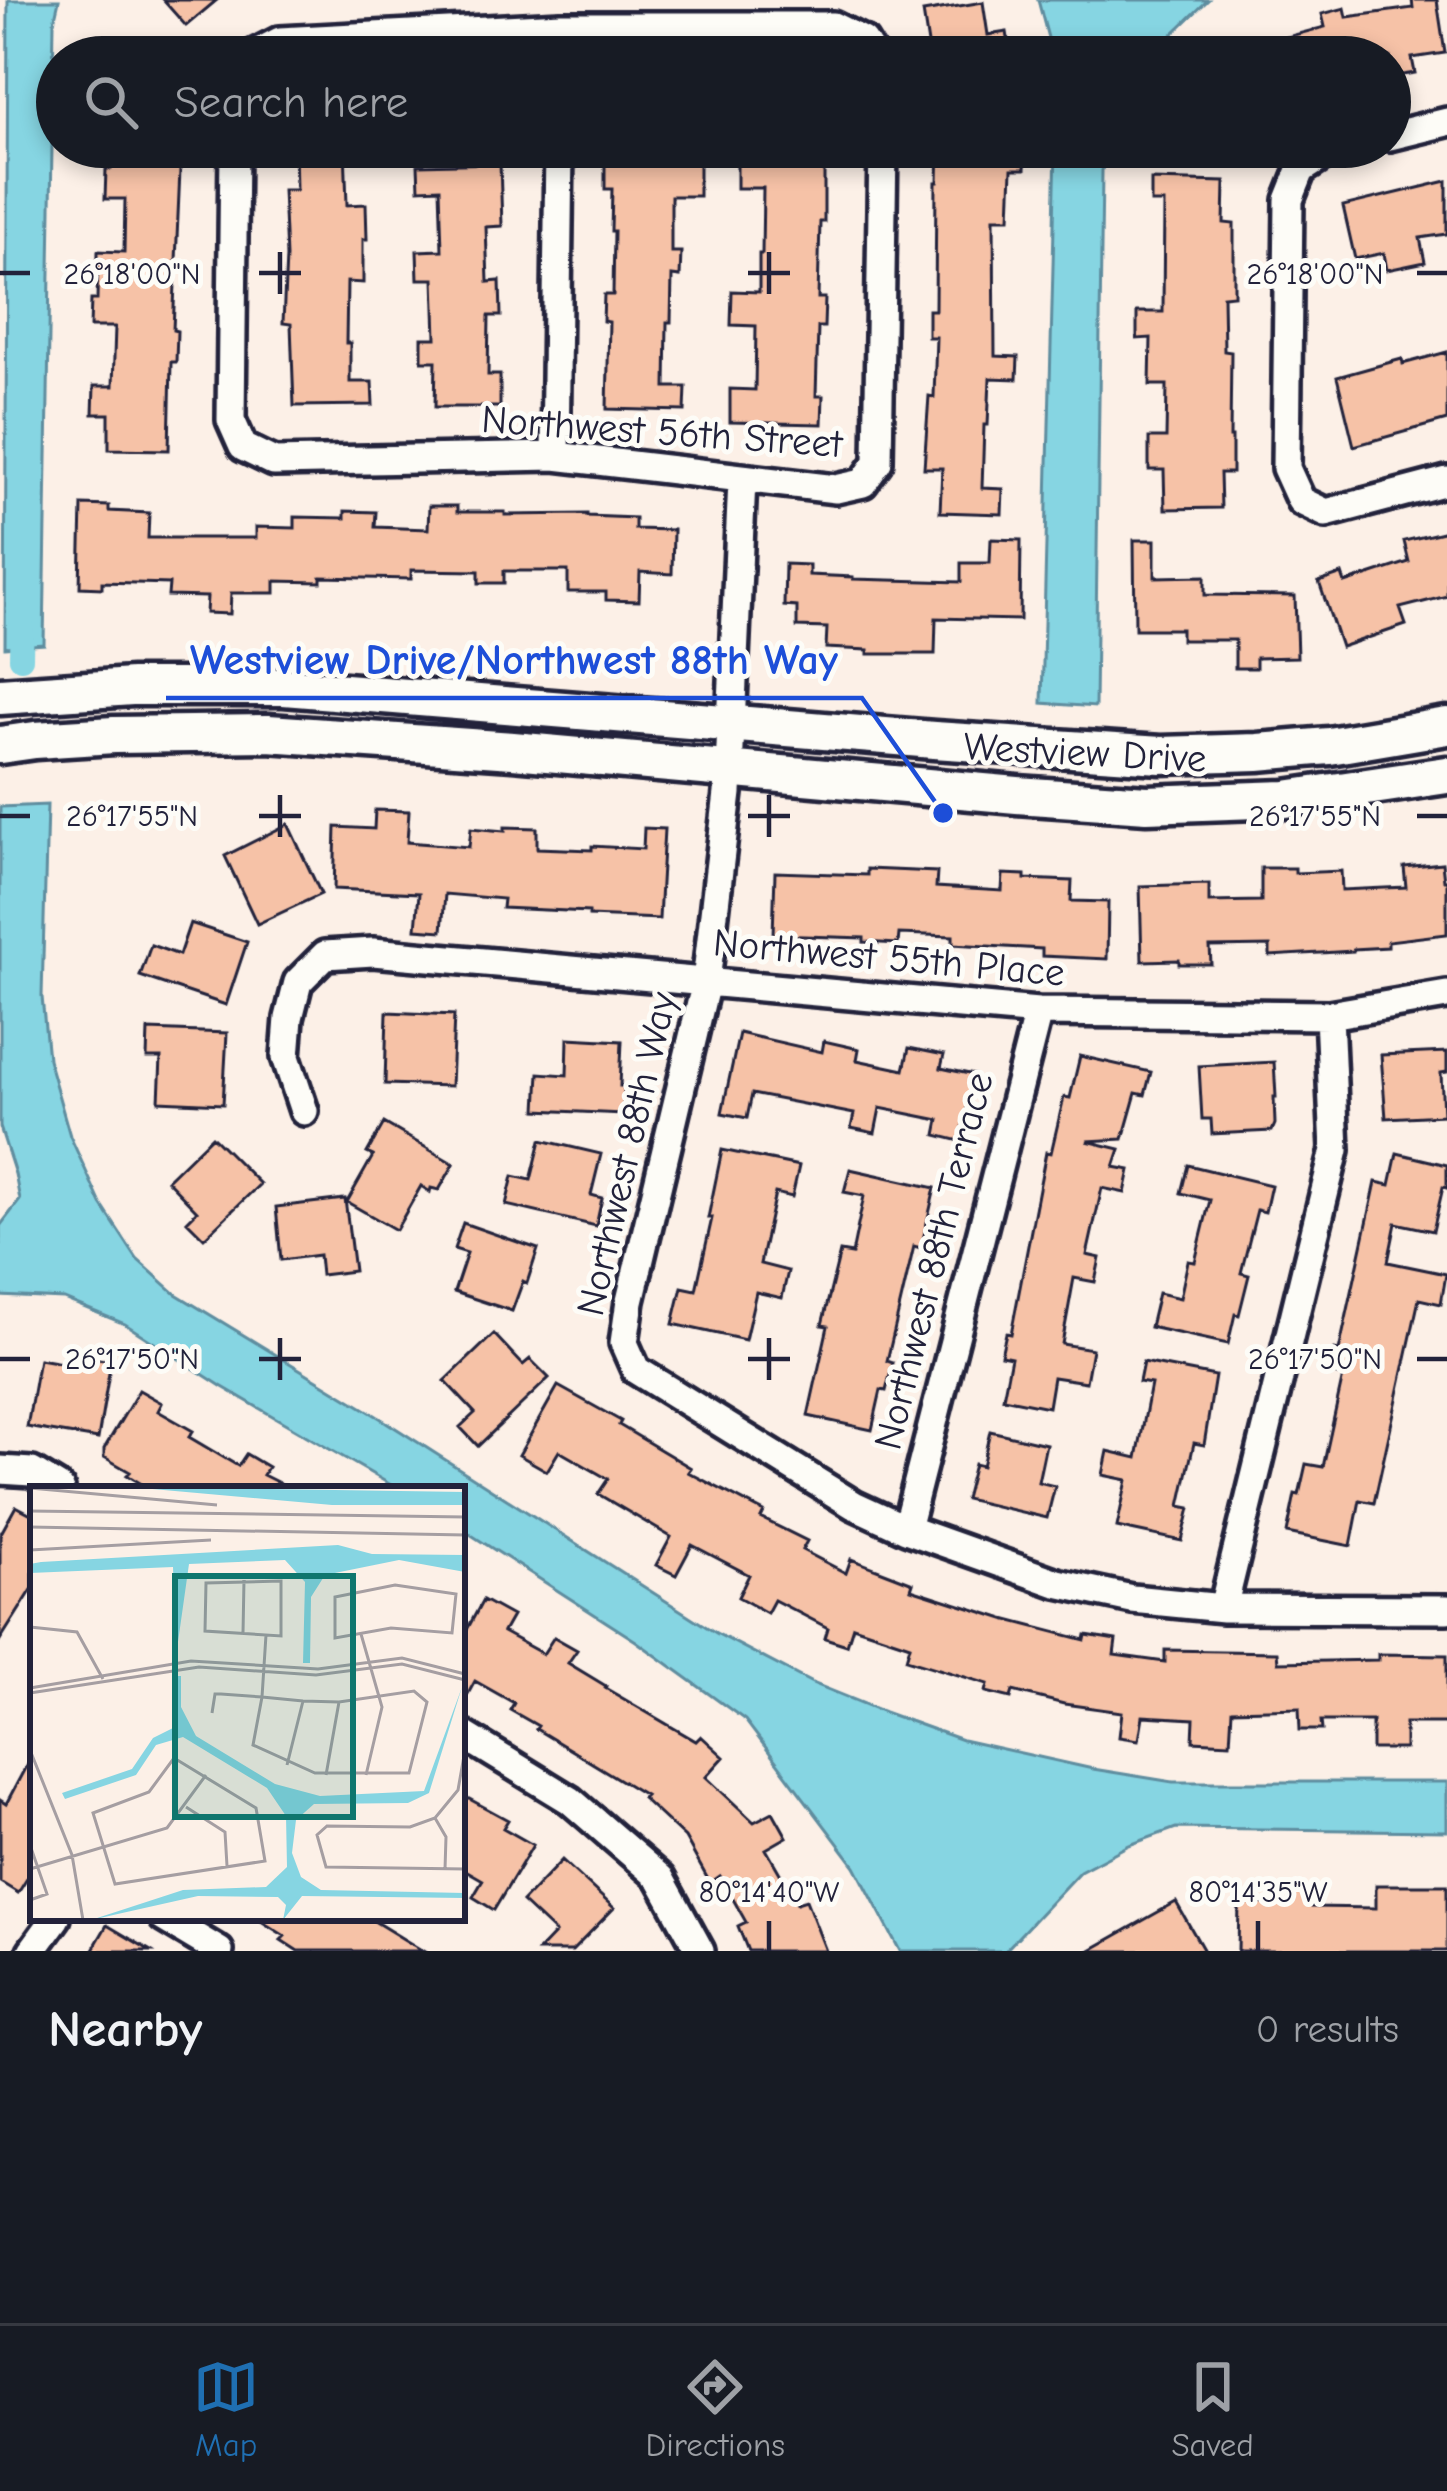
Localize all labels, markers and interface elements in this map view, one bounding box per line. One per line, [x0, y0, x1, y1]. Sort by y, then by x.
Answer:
search box [36, 36, 1411, 168]
icon: search [78, 69, 144, 135]
text: Search here [174, 76, 408, 128]
text: 26°18'00"N [63, 257, 201, 292]
text: 26°18'00"N [1246, 257, 1384, 292]
street label: Northwest 56th Street [480, 397, 846, 467]
callout: Westview Drive/Northwest 88th Way [166, 620, 862, 698]
text: Westview Drive/Northwest 88th Way [190, 636, 839, 685]
street label: Westview Drive [962, 724, 1208, 782]
text: 26°17'55"N [66, 799, 198, 834]
text: 26°17'55"N [1249, 799, 1381, 834]
street label: Northwest 55th Place [711, 920, 1067, 996]
street label: Northwest 88th Way [568, 987, 686, 1320]
street label: Northwest 88th Terrace [865, 1068, 1003, 1454]
text: 26°17'50"N [65, 1342, 199, 1377]
text: 26°17'50"N [1248, 1342, 1382, 1377]
inset map [30, 1486, 465, 1921]
text: 80°14'40"W [699, 1875, 839, 1910]
text: 80°14'35"W [1188, 1875, 1328, 1910]
text: Nearby [48, 2000, 202, 2059]
text: 0 results [1256, 2007, 1399, 2052]
tab: Map [193, 2354, 259, 2464]
tab: Directions [646, 2354, 785, 2464]
tab: Saved [1171, 2354, 1254, 2464]

